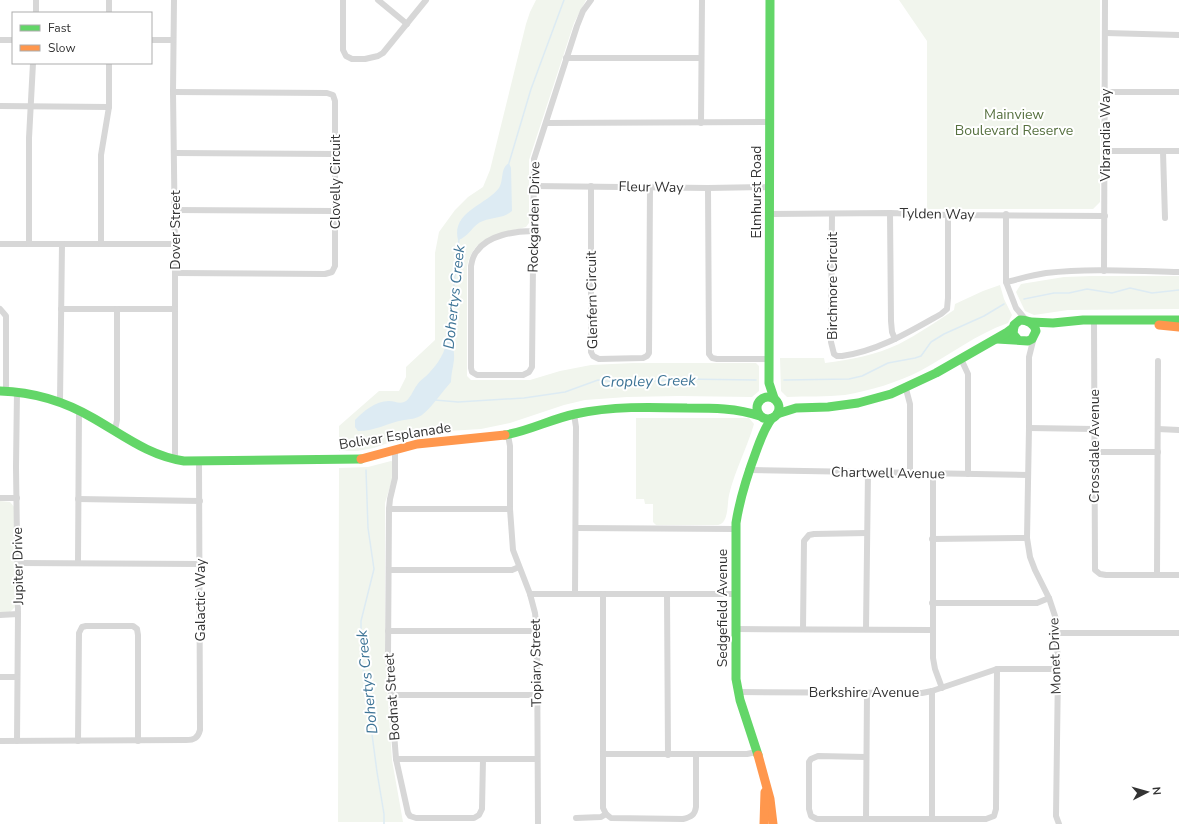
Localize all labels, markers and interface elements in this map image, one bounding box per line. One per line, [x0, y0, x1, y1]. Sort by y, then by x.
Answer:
legend [12, 12, 152, 64]
text: Fast [48, 20, 71, 36]
text: Slow [48, 40, 76, 56]
street label: Vibrandia Way [1096, 88, 1115, 182]
park label: Mainview Boulevard Reserve [955, 105, 1073, 140]
street label: Clovelly Circuit [326, 135, 345, 229]
street label: Elmhurst Road [747, 146, 766, 238]
street label: Rockgarden Drive [524, 161, 544, 273]
street label: Fleur Way [618, 177, 684, 197]
street label: Dover Street [166, 190, 185, 270]
street label: Tylden Way [899, 204, 976, 224]
street label: Birchmore Circuit [823, 232, 842, 340]
water label: Dohertys Creek [439, 243, 469, 350]
street label: Glenfern Circuit [582, 251, 602, 349]
water label: Cropley Creek [600, 370, 696, 392]
street label: Crossdale Avenue [1085, 389, 1104, 503]
street label: Bolivar Esplanade [338, 418, 452, 454]
street label: Chartwell Avenue [831, 463, 945, 483]
street label: Jupiter Drive [8, 527, 28, 606]
street label: Sedgefield Avenue [713, 549, 732, 667]
street label: Galactic Way [191, 558, 210, 642]
street label: Monet Drive [1044, 617, 1066, 695]
street label: Topiary Street [526, 619, 546, 707]
water label: Dohertys Creek [352, 628, 382, 735]
street label: Bodnat Street [379, 653, 405, 741]
street label: Berkshire Avenue [809, 683, 919, 702]
north arrow [1127, 772, 1167, 812]
text: N [1149, 786, 1164, 796]

